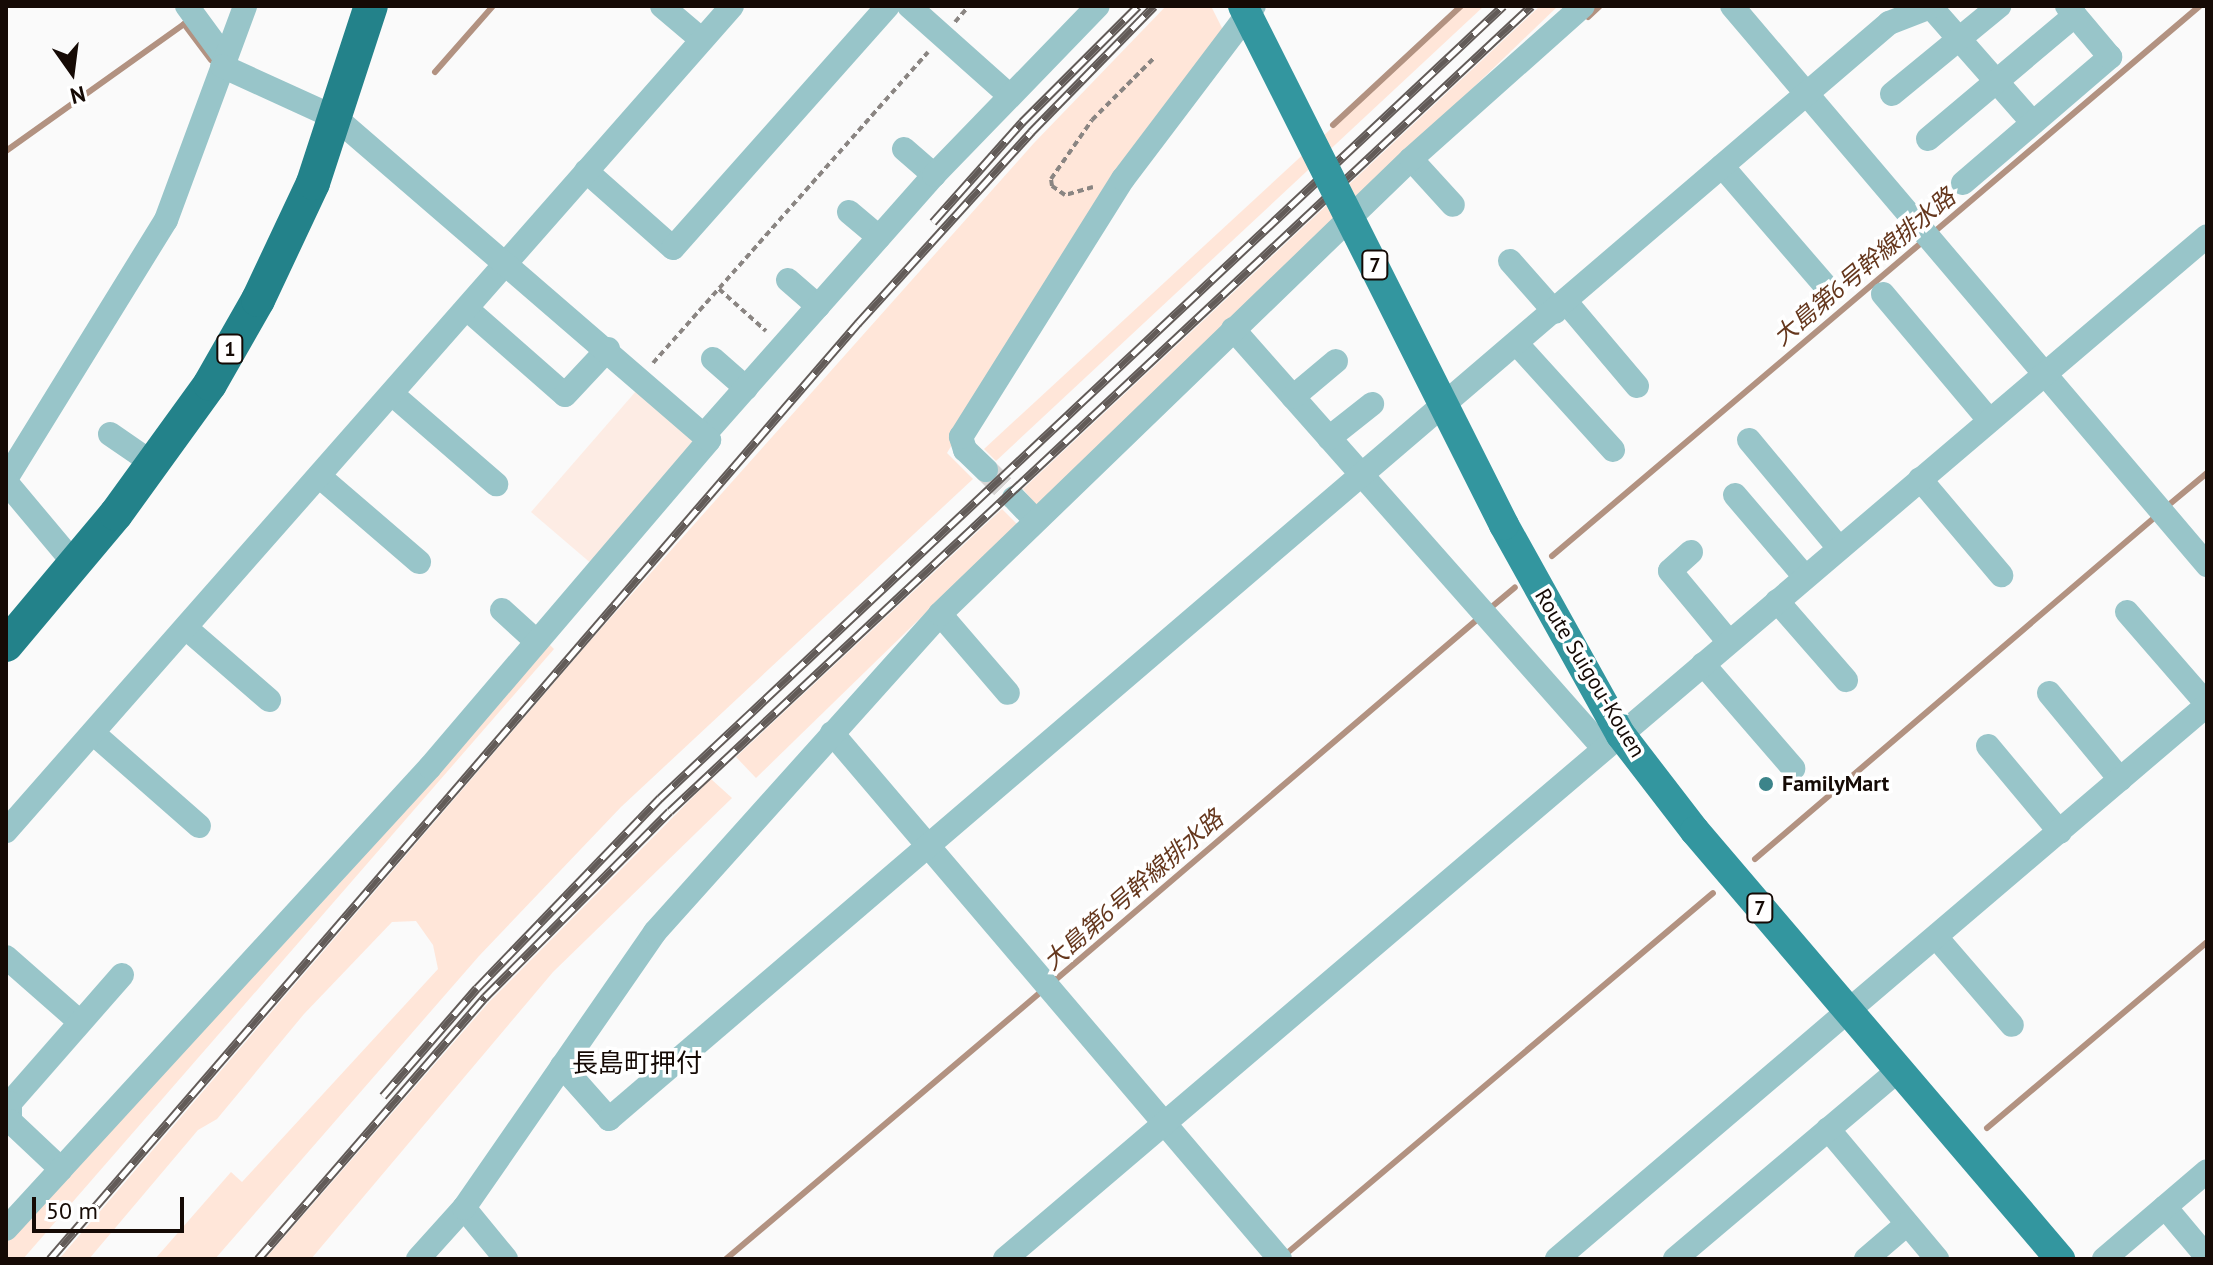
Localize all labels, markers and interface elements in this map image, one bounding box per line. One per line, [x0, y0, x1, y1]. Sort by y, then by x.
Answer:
north arrow [32, 32, 112, 112]
text: N [67, 80, 88, 111]
water label: 大島第6号幹線排水路 [1767, 183, 1961, 351]
road number: 7 [1361, 249, 1389, 281]
road number: 1 [216, 333, 244, 365]
street label: Route Suigou-Kouen [1529, 584, 1651, 762]
place label: FamilyMart [1782, 771, 1889, 797]
marker: FamilyMart [1757, 775, 1775, 793]
water label: 大島第6号幹線排水路 [1037, 804, 1229, 976]
road number: 7 [1746, 892, 1774, 924]
district label: 長島町押付 [572, 1047, 702, 1079]
scale bar [36, 1181, 188, 1231]
text: 50 m [46, 1195, 98, 1226]

